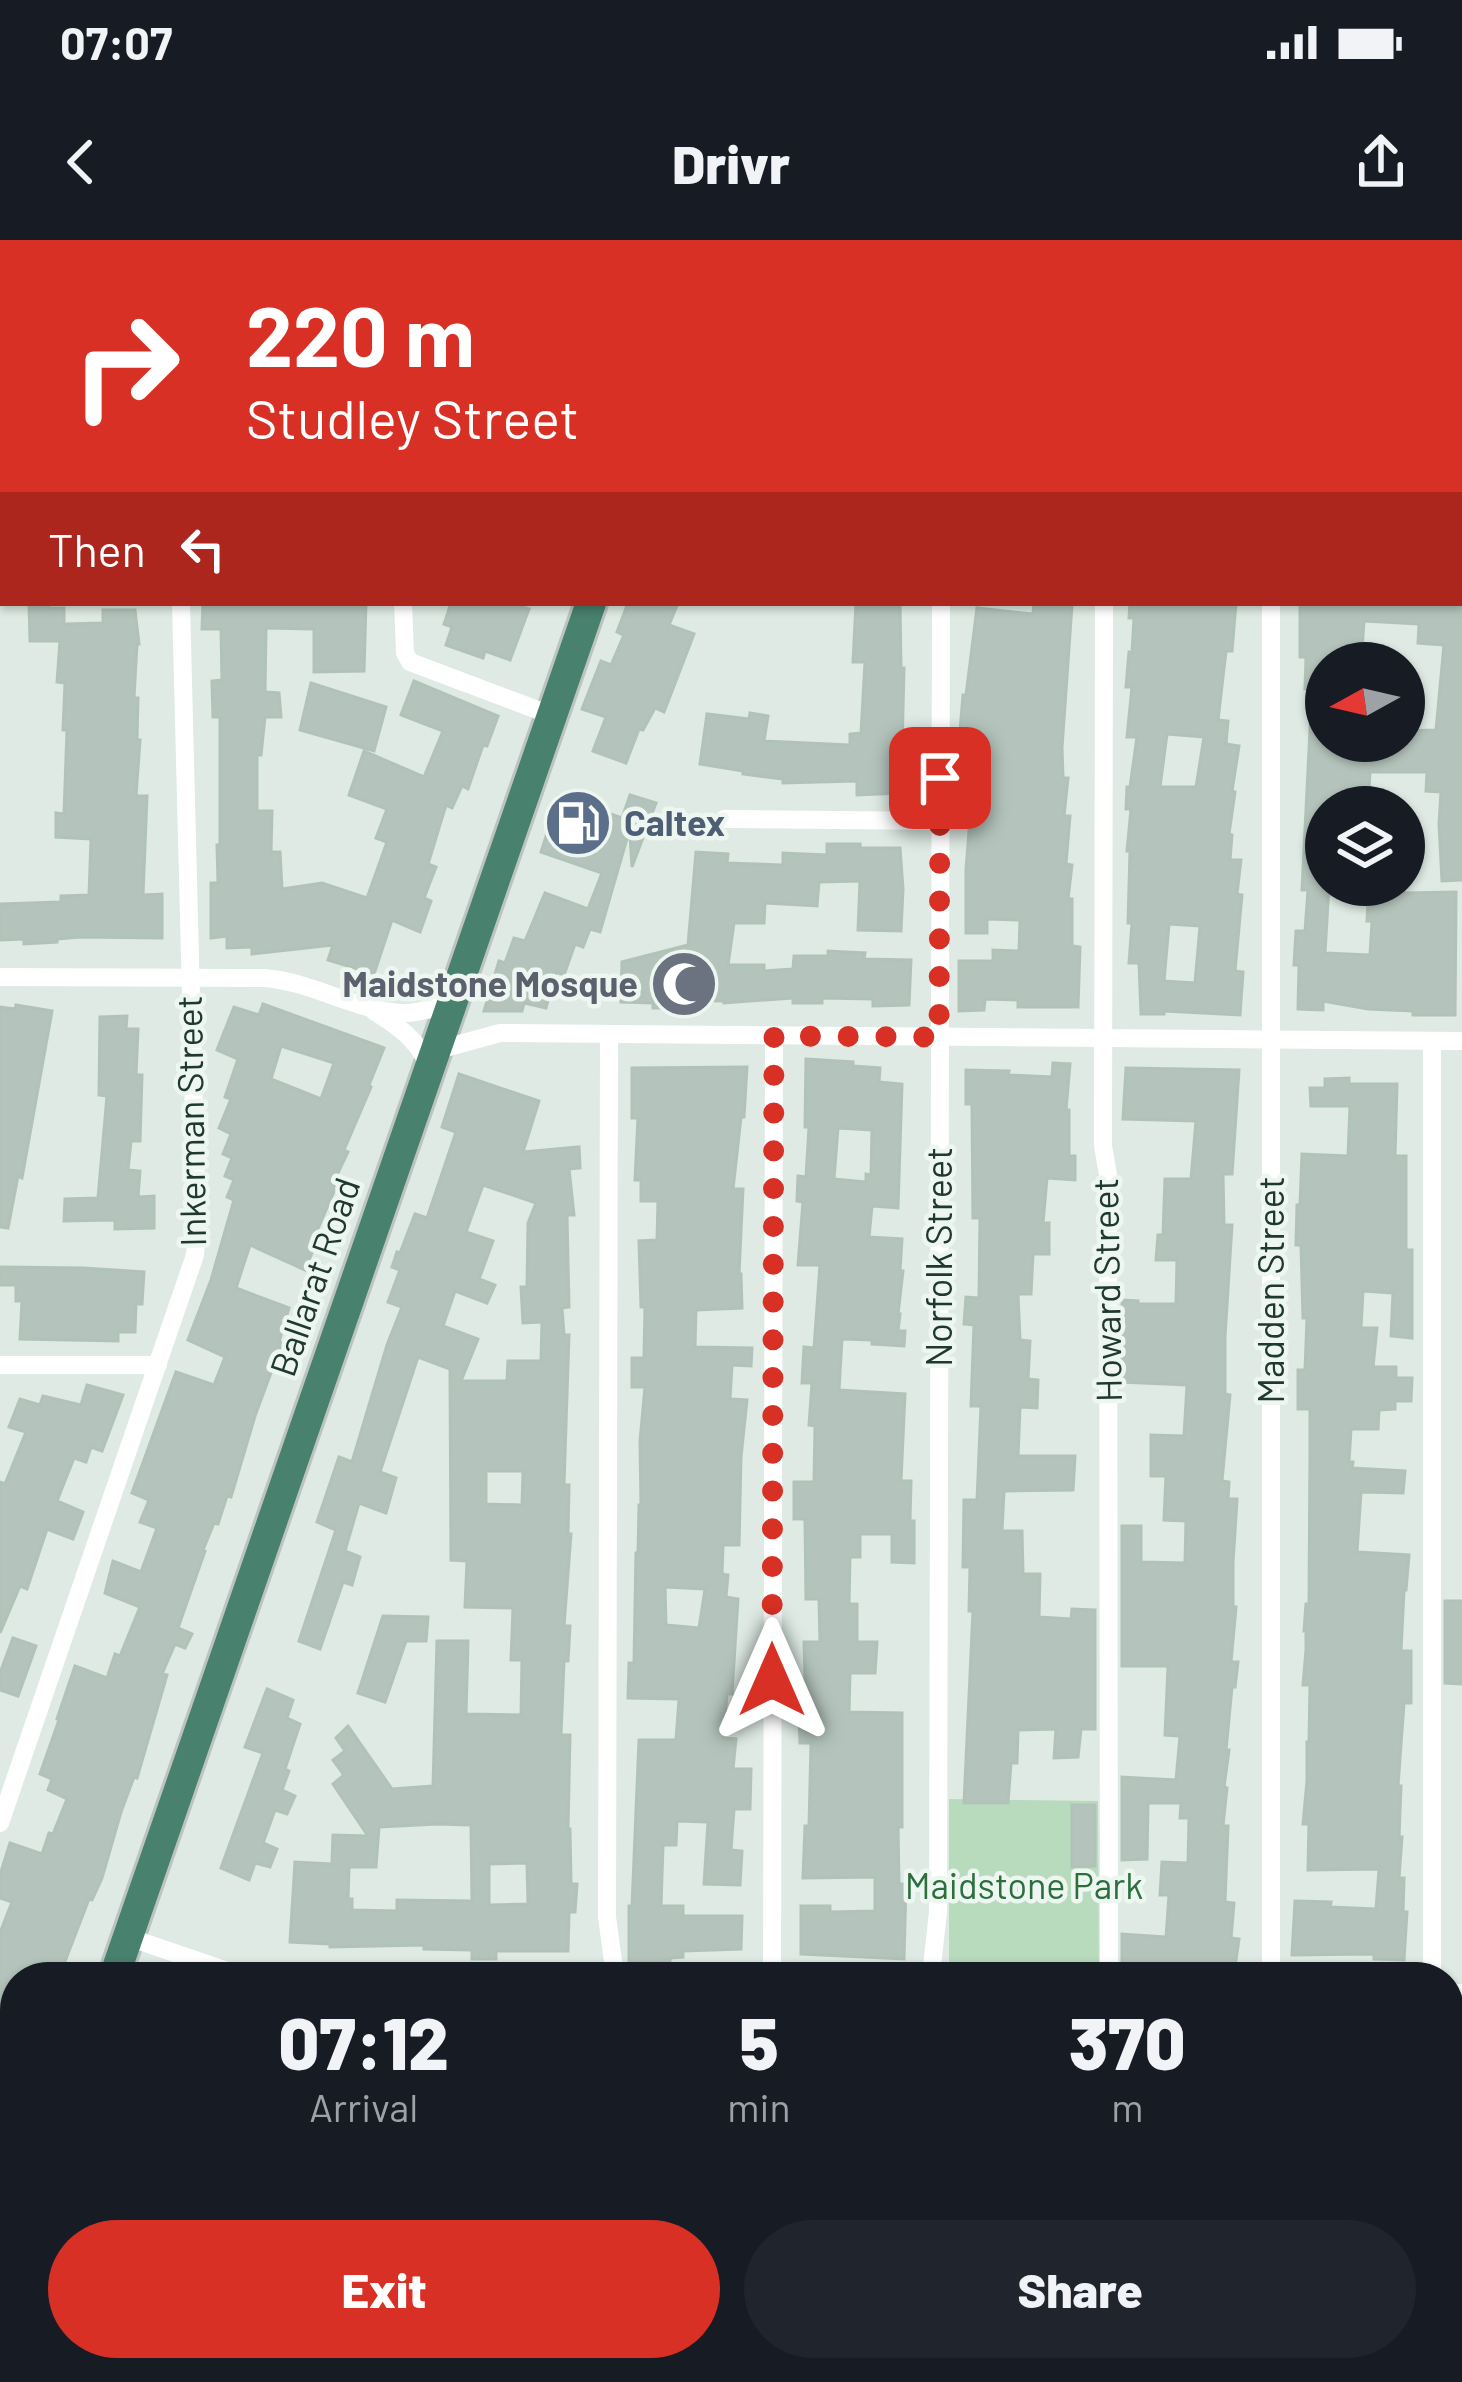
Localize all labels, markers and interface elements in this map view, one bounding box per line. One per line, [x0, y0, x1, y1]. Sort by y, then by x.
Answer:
text: 07:07 [60, 15, 172, 69]
icon: back [48, 129, 114, 195]
icon: share [1348, 129, 1414, 195]
text: Drivr [672, 130, 790, 195]
text: 220 m [246, 283, 475, 384]
icon: right [48, 288, 204, 444]
text: Studley Street [246, 385, 579, 450]
icon: left [170, 516, 236, 582]
text: Then [48, 522, 146, 576]
north arrow [1305, 642, 1425, 762]
map controls [1305, 642, 1425, 906]
pin [889, 727, 991, 829]
icon: arrive [907, 745, 973, 811]
button: layers [1305, 786, 1425, 906]
fuel station icon: Caltex [543, 788, 613, 858]
place label: Caltex [624, 800, 725, 843]
mosque icon: Maidstone Mosque [649, 949, 719, 1019]
place label: Maidstone Mosque [342, 961, 638, 1004]
street label: Inkerman Street [166, 995, 213, 1247]
street label: Norfolk Street [916, 1147, 959, 1367]
street label: Ballarat Road [260, 1172, 368, 1381]
street label: Madden Street [1248, 1176, 1291, 1404]
street label: Howard Street [1082, 1177, 1129, 1403]
position arrow [709, 1617, 835, 1743]
park label: Maidstone Park [905, 1863, 1143, 1906]
text: 07:12 [278, 1998, 449, 2084]
text: 5 [739, 1998, 779, 2084]
text: 370 [1069, 1998, 1186, 2084]
text: Arrival [309, 2083, 418, 2130]
text: min [727, 2083, 791, 2130]
text: m [1111, 2083, 1143, 2130]
button: Exit [48, 2220, 720, 2358]
button: Share [744, 2220, 1416, 2358]

